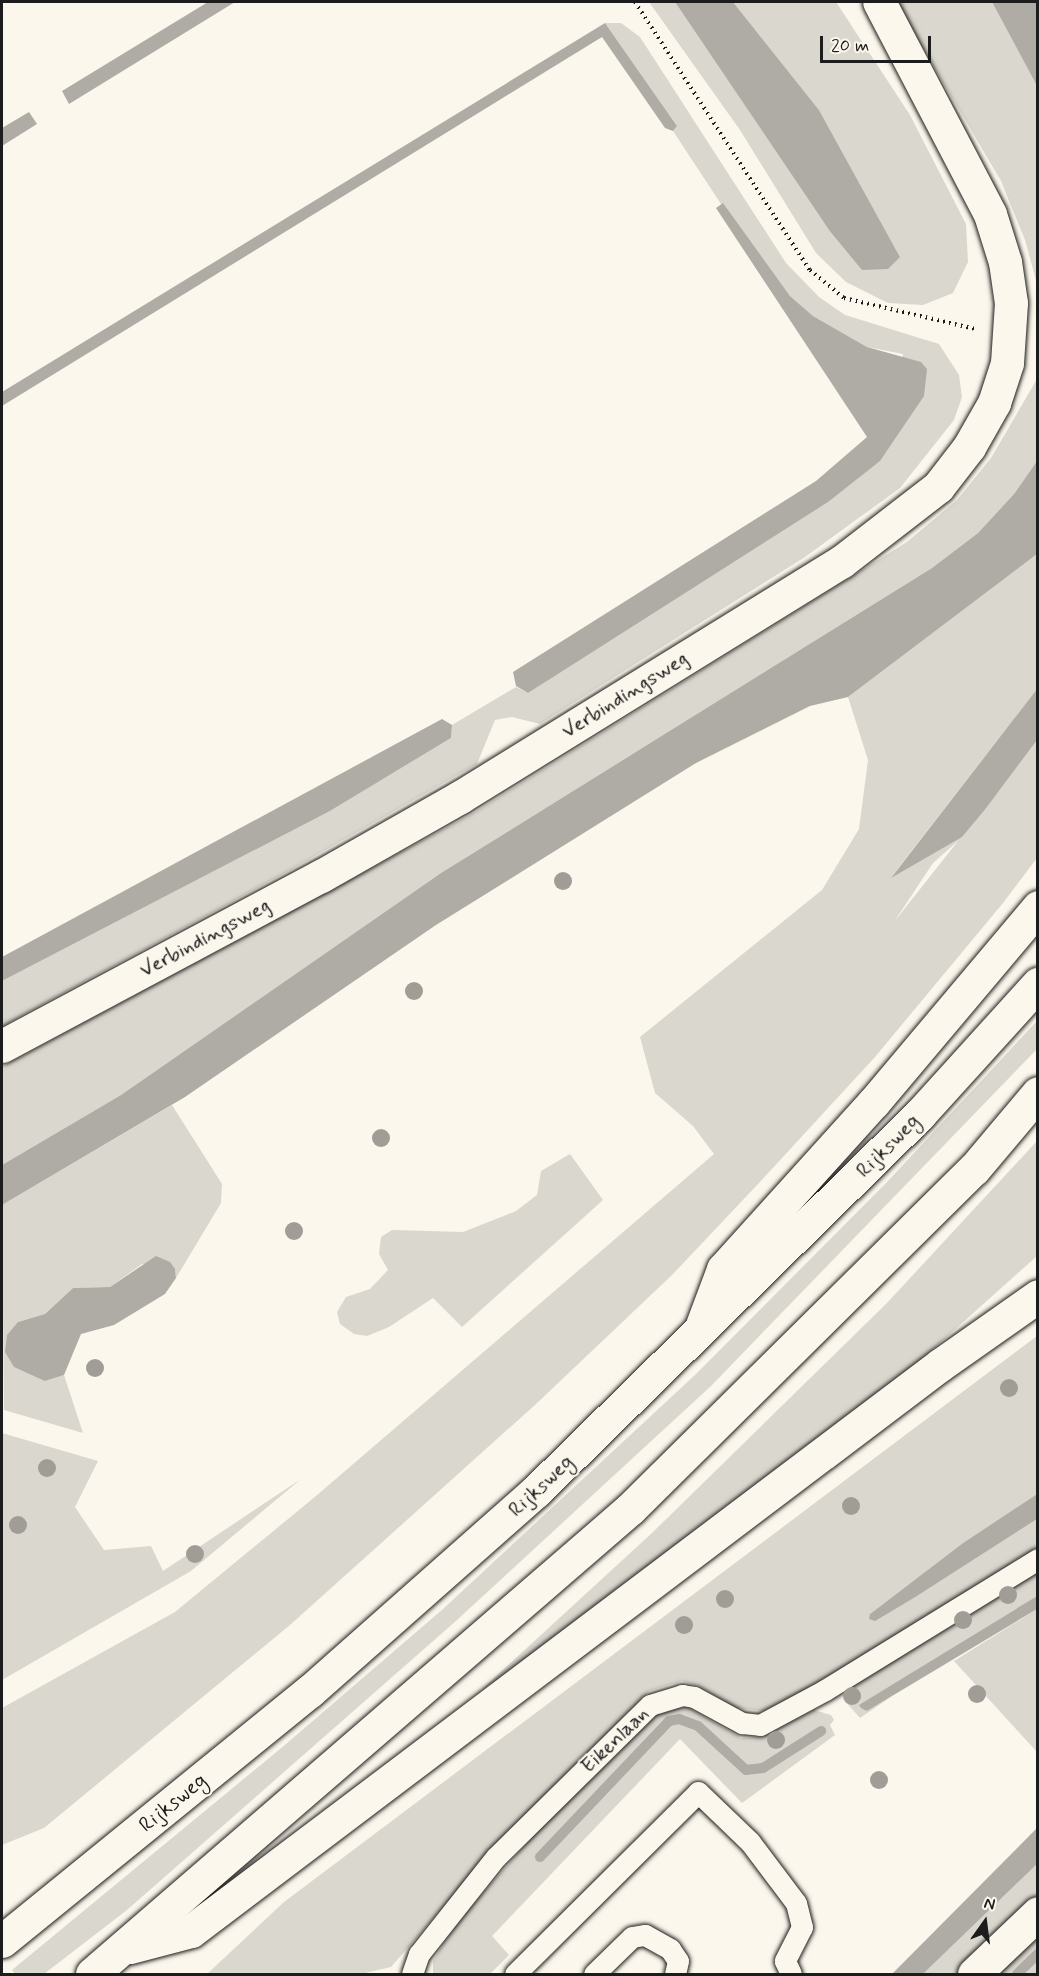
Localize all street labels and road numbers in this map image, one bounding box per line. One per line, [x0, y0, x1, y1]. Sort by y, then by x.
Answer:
street label: Verbindingsweg [557, 646, 693, 744]
street label: Verbindingsweg [135, 893, 275, 983]
street label: Rijksweg [851, 1109, 925, 1183]
street label: Rijksweg [503, 1450, 579, 1522]
street label: Eikenlaan [576, 1701, 654, 1779]
street label: Rijksweg [134, 1768, 212, 1838]

